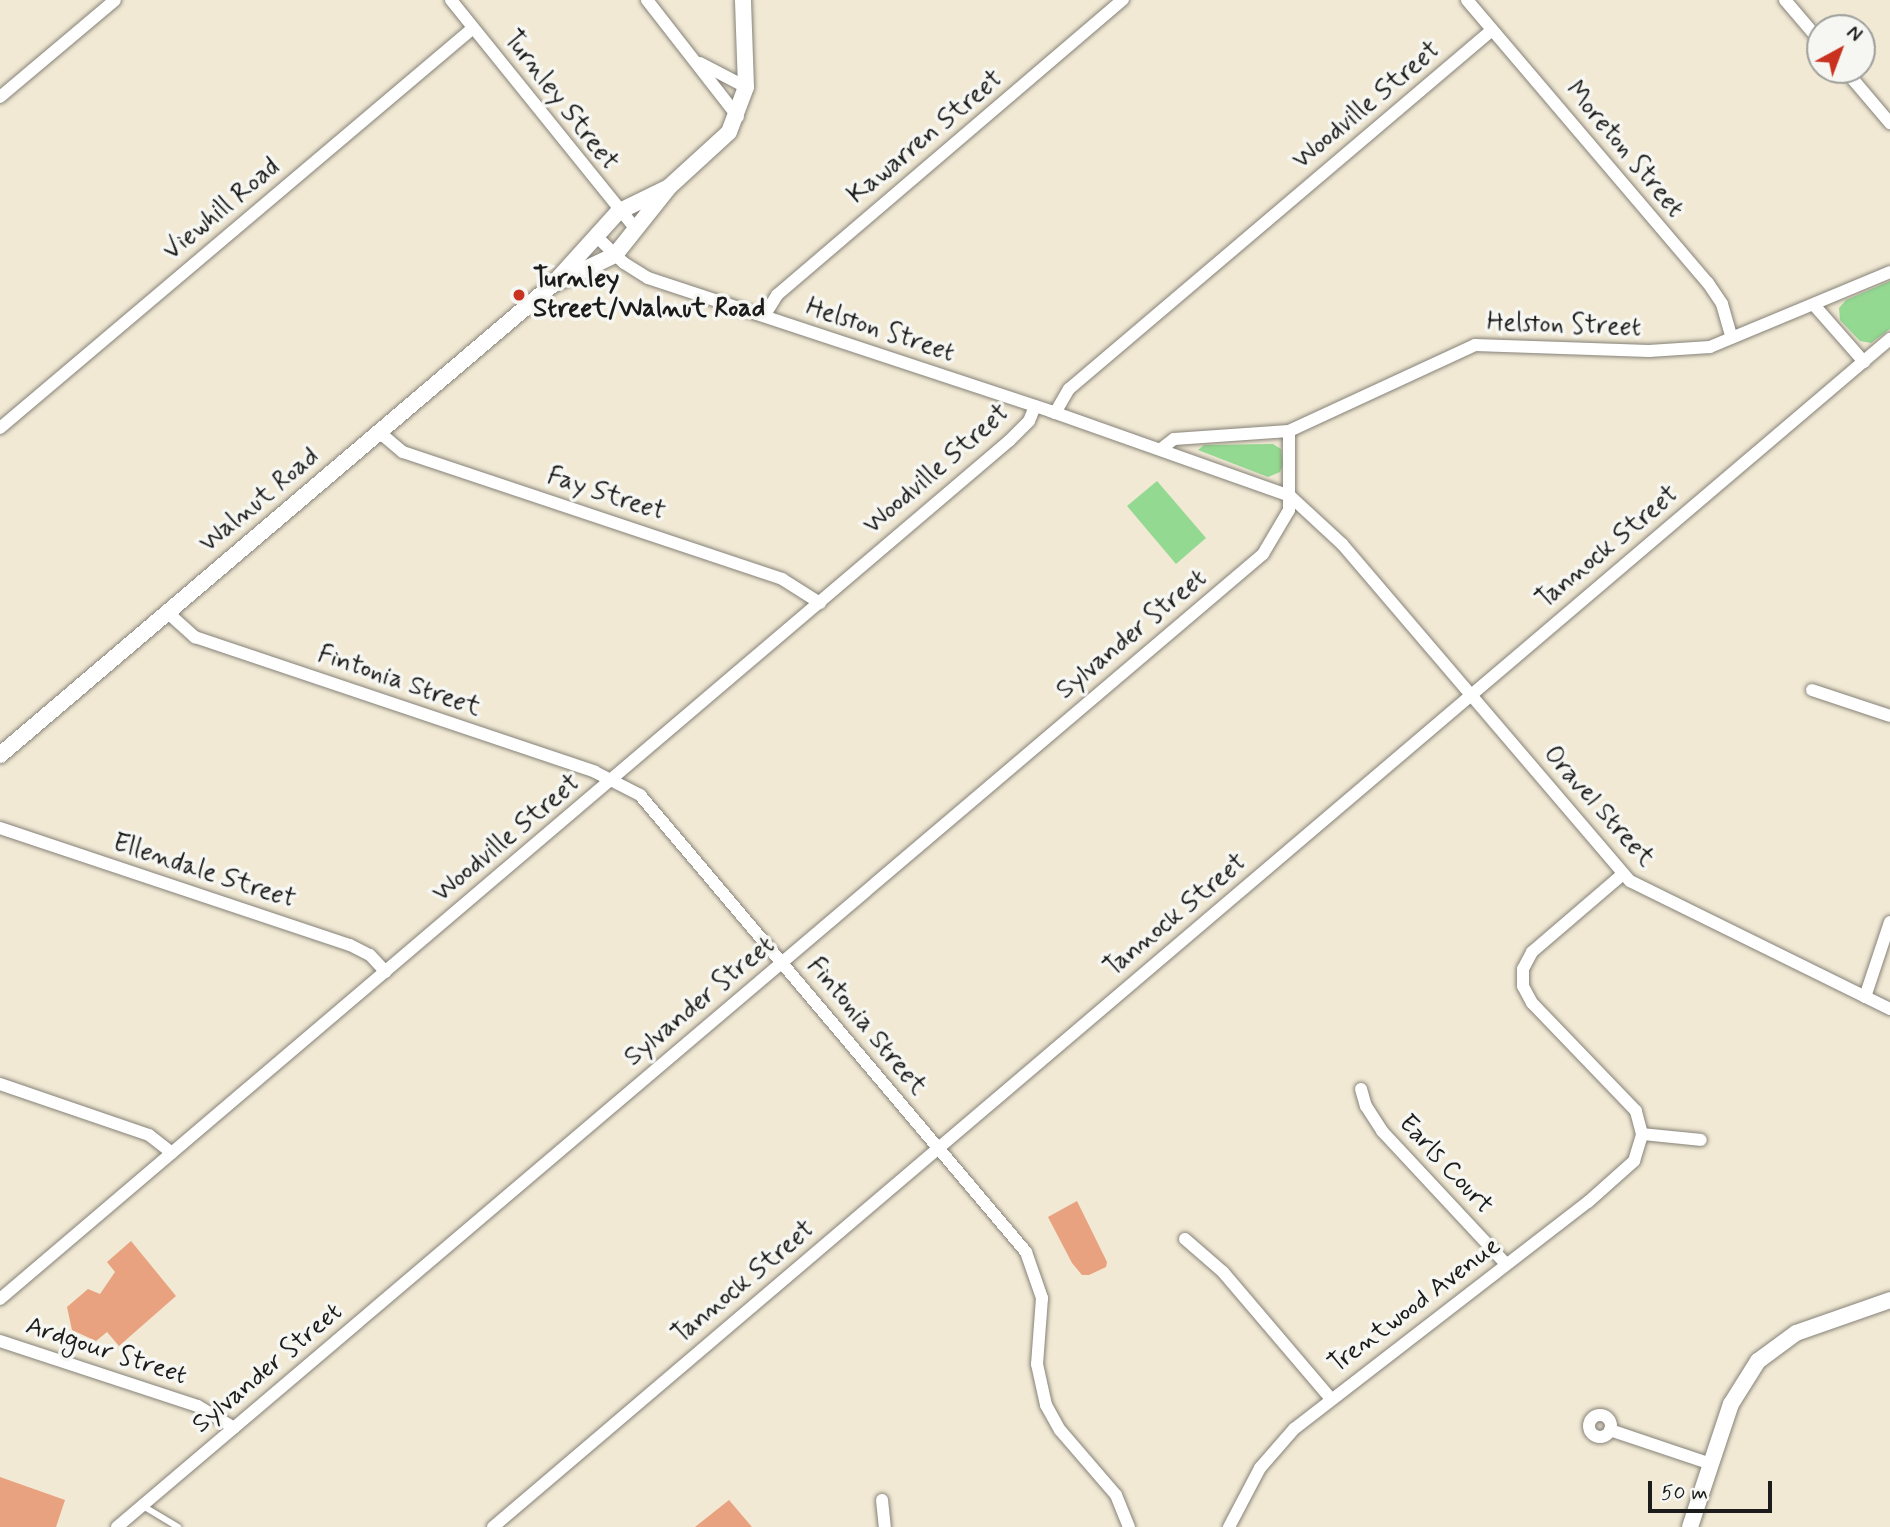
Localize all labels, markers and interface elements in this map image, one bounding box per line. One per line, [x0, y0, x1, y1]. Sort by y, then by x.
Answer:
north arrow [1806, 14, 1876, 84]
text: N [1841, 21, 1867, 48]
street label: Turnley Street [496, 25, 624, 177]
street label: Woodville Street [1287, 36, 1447, 176]
street label: Kawarren Street [843, 65, 1009, 211]
street label: Moreton Street [1557, 74, 1691, 226]
street label: Viewhill Road [158, 153, 286, 267]
place label: Turnley Street/Walnut Road [533, 264, 766, 326]
marker: Turnley Street/Walnut Road [511, 287, 527, 303]
street label: Helston Street [800, 292, 960, 370]
street label: Helston Street [1484, 308, 1644, 344]
street label: Woodville Street [858, 399, 1016, 541]
street label: Walnut Road [194, 442, 326, 560]
street label: Fay Street [544, 461, 668, 529]
street label: Tannock Street [1531, 480, 1685, 616]
street label: Sylvander Street [1049, 562, 1215, 708]
street label: Fintonia Street [313, 640, 485, 724]
street label: Oravel Street [1536, 740, 1660, 874]
street label: Woodville Street [427, 769, 587, 909]
street label: Ellendale Street [109, 828, 299, 916]
street label: Tannock Street [1099, 848, 1253, 984]
street label: Sylvander Street [617, 929, 783, 1075]
street label: Fintonia Street [799, 952, 933, 1102]
street label: Earls Court [1391, 1109, 1499, 1221]
street label: Tannock Street [667, 1215, 821, 1351]
street label: Trentwood Avenue [1323, 1231, 1507, 1381]
street label: Sylvander Street [185, 1296, 351, 1442]
street label: Ardgour Street [19, 1311, 193, 1393]
scale bar [1652, 1468, 1776, 1512]
text: 50 m [1661, 1479, 1708, 1507]

